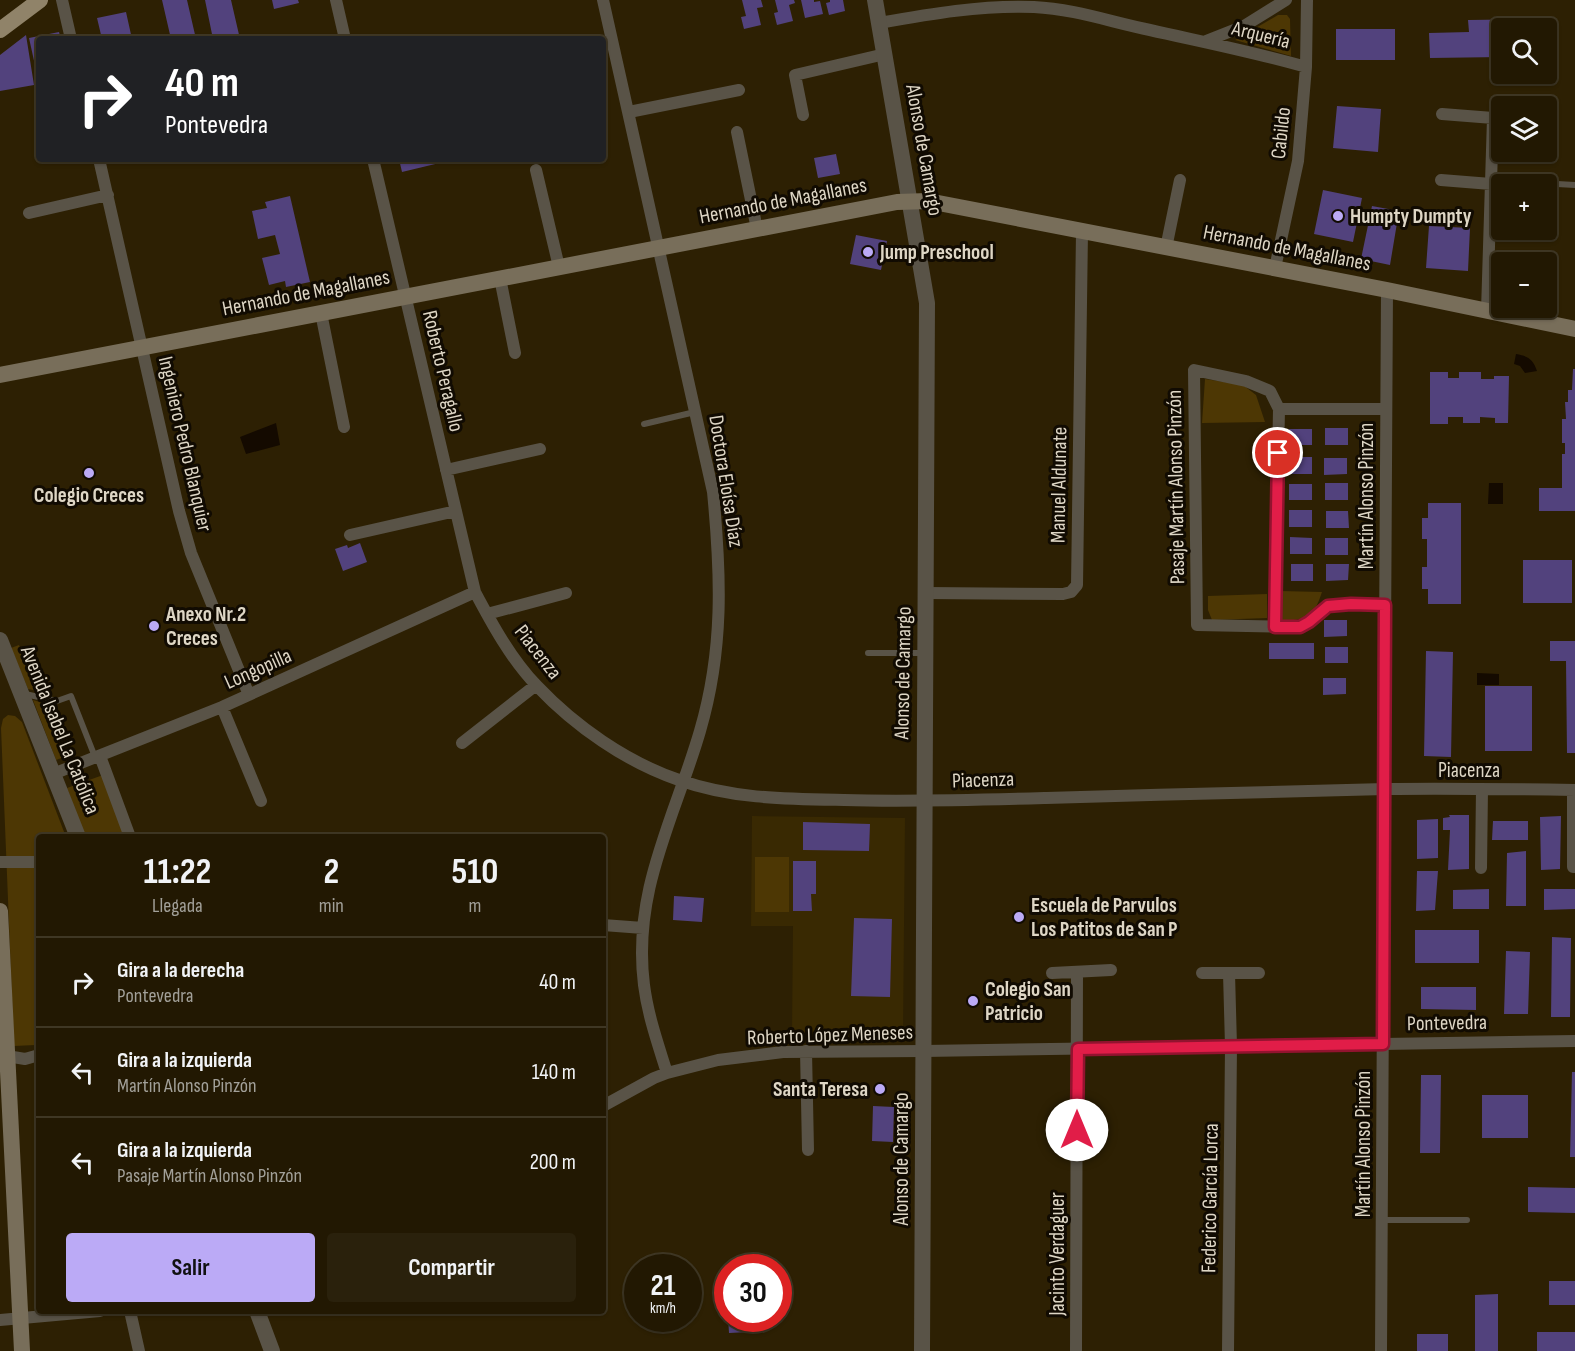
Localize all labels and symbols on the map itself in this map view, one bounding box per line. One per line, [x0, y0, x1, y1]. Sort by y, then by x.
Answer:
street label: Arquería [1228, 15, 1293, 54]
street label: Alonso de Camargo [900, 81, 948, 218]
street label: Cabildo [1266, 106, 1296, 160]
street label: Hernando de Magallanes [697, 172, 869, 230]
place label: Humpty Dumpty [1350, 204, 1472, 229]
marker: Humpty Dumpty [1331, 209, 1345, 223]
street label: Hernando de Magallanes [1201, 219, 1373, 277]
place label: Jump Preschool [879, 240, 994, 265]
marker: Jump Preschool [861, 245, 875, 259]
street label: Hernando de Magallanes [220, 264, 392, 322]
street label: Roberto Peragallo [417, 308, 469, 434]
street label: Ingeniero Pedro Blanquier [153, 354, 217, 534]
street label: Pasaje Martín Alonso Pinzón [1162, 390, 1190, 584]
street label: Doctora Eloísa Díaz [703, 413, 749, 549]
street label: Martín Alonso Pinzón [1354, 423, 1379, 569]
street label: Manuel Aldunate [1045, 427, 1073, 543]
pin [1252, 427, 1303, 478]
marker: Colegio Creces [82, 466, 96, 480]
place label: Colegio Creces [34, 483, 144, 508]
place label: Anexo Nr.2 Creces [165, 602, 246, 651]
street label: Alonso de Camargo [889, 606, 917, 741]
marker: Anexo Nr.2 Creces [147, 619, 161, 633]
street label: Piacenza [509, 620, 567, 684]
street label: Avenida Isabel La Católica [15, 641, 105, 818]
street label: Longopilla [221, 643, 295, 695]
street label: Piacenza [1438, 758, 1500, 783]
street label: Piacenza [951, 766, 1015, 794]
place label: Escuela de Parvulos Los Patitos de San P [1031, 893, 1178, 942]
marker: Escuela de Parvulos Los Patitos de San P [1012, 910, 1026, 924]
place label: Colegio San Patricio [985, 977, 1071, 1026]
marker: Colegio San Patricio [966, 994, 980, 1008]
street label: Pontevedra [1407, 1010, 1487, 1036]
street label: Roberto López Meneses [747, 1020, 913, 1050]
street label: Martín Alonso Pinzón [1351, 1071, 1376, 1217]
place label: Santa Teresa [773, 1077, 868, 1102]
marker: Santa Teresa [873, 1082, 887, 1096]
street label: Alonso de Camargo [889, 1093, 914, 1226]
position arrow [1045, 1098, 1109, 1162]
street label: Federico García Lorca [1196, 1123, 1224, 1273]
street label: Jacinto Verdaguer [1045, 1192, 1070, 1317]
speed limit sign: 30 [714, 1254, 792, 1332]

